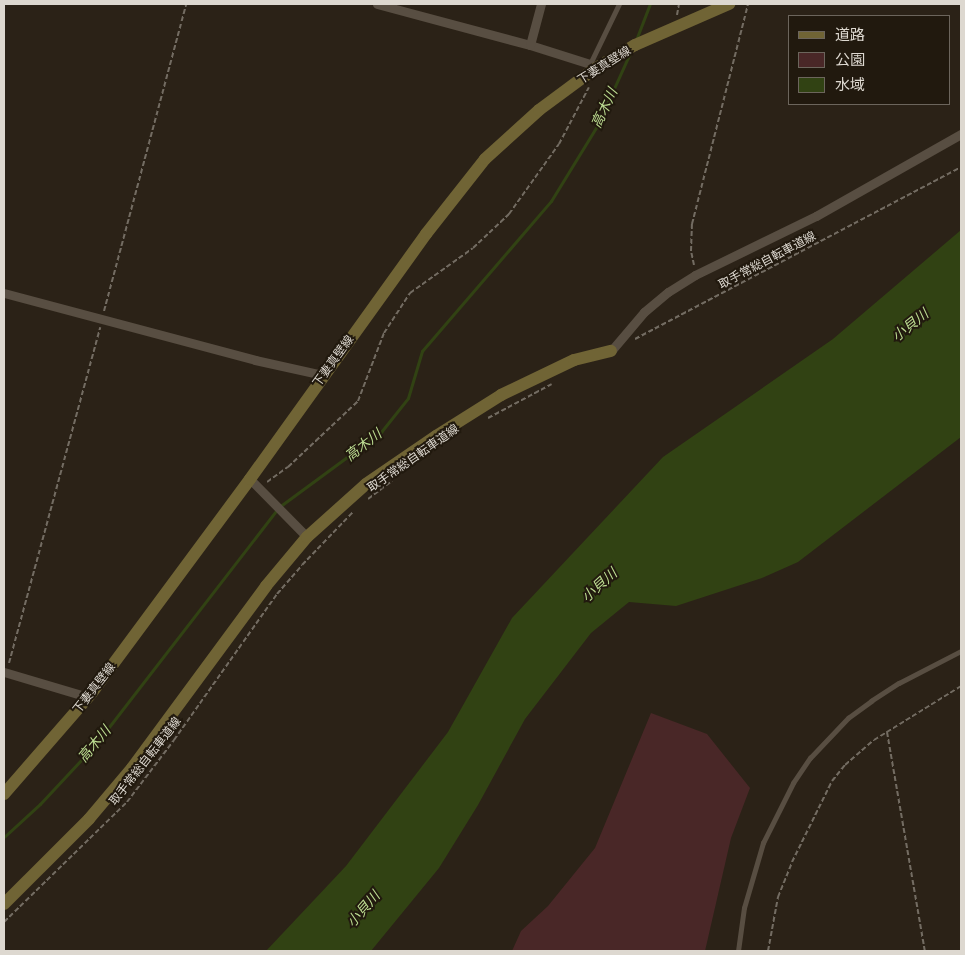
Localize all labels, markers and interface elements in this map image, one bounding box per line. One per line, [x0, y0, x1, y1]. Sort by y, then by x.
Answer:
legend [788, 15, 950, 105]
text: 道路 [835, 23, 865, 46]
street label: 下妻真壁線 [575, 43, 633, 87]
text: 公園 [835, 48, 865, 71]
text: 水域 [835, 73, 865, 96]
water label: 高木川 [588, 85, 620, 131]
street label: 取手常総自転車道線 [716, 228, 818, 292]
water label: 小貝川 [888, 305, 932, 345]
street label: 下妻真壁線 [310, 332, 356, 390]
street label: 取手常総自転車道線 [365, 421, 461, 495]
water label: 高木川 [341, 425, 385, 465]
water label: 小貝川 [578, 565, 620, 605]
street label: 下妻真壁線 [70, 660, 118, 716]
street label: 取手常総自転車道線 [106, 714, 184, 808]
water label: 高木川 [74, 723, 114, 765]
water label: 小貝川 [343, 888, 383, 930]

